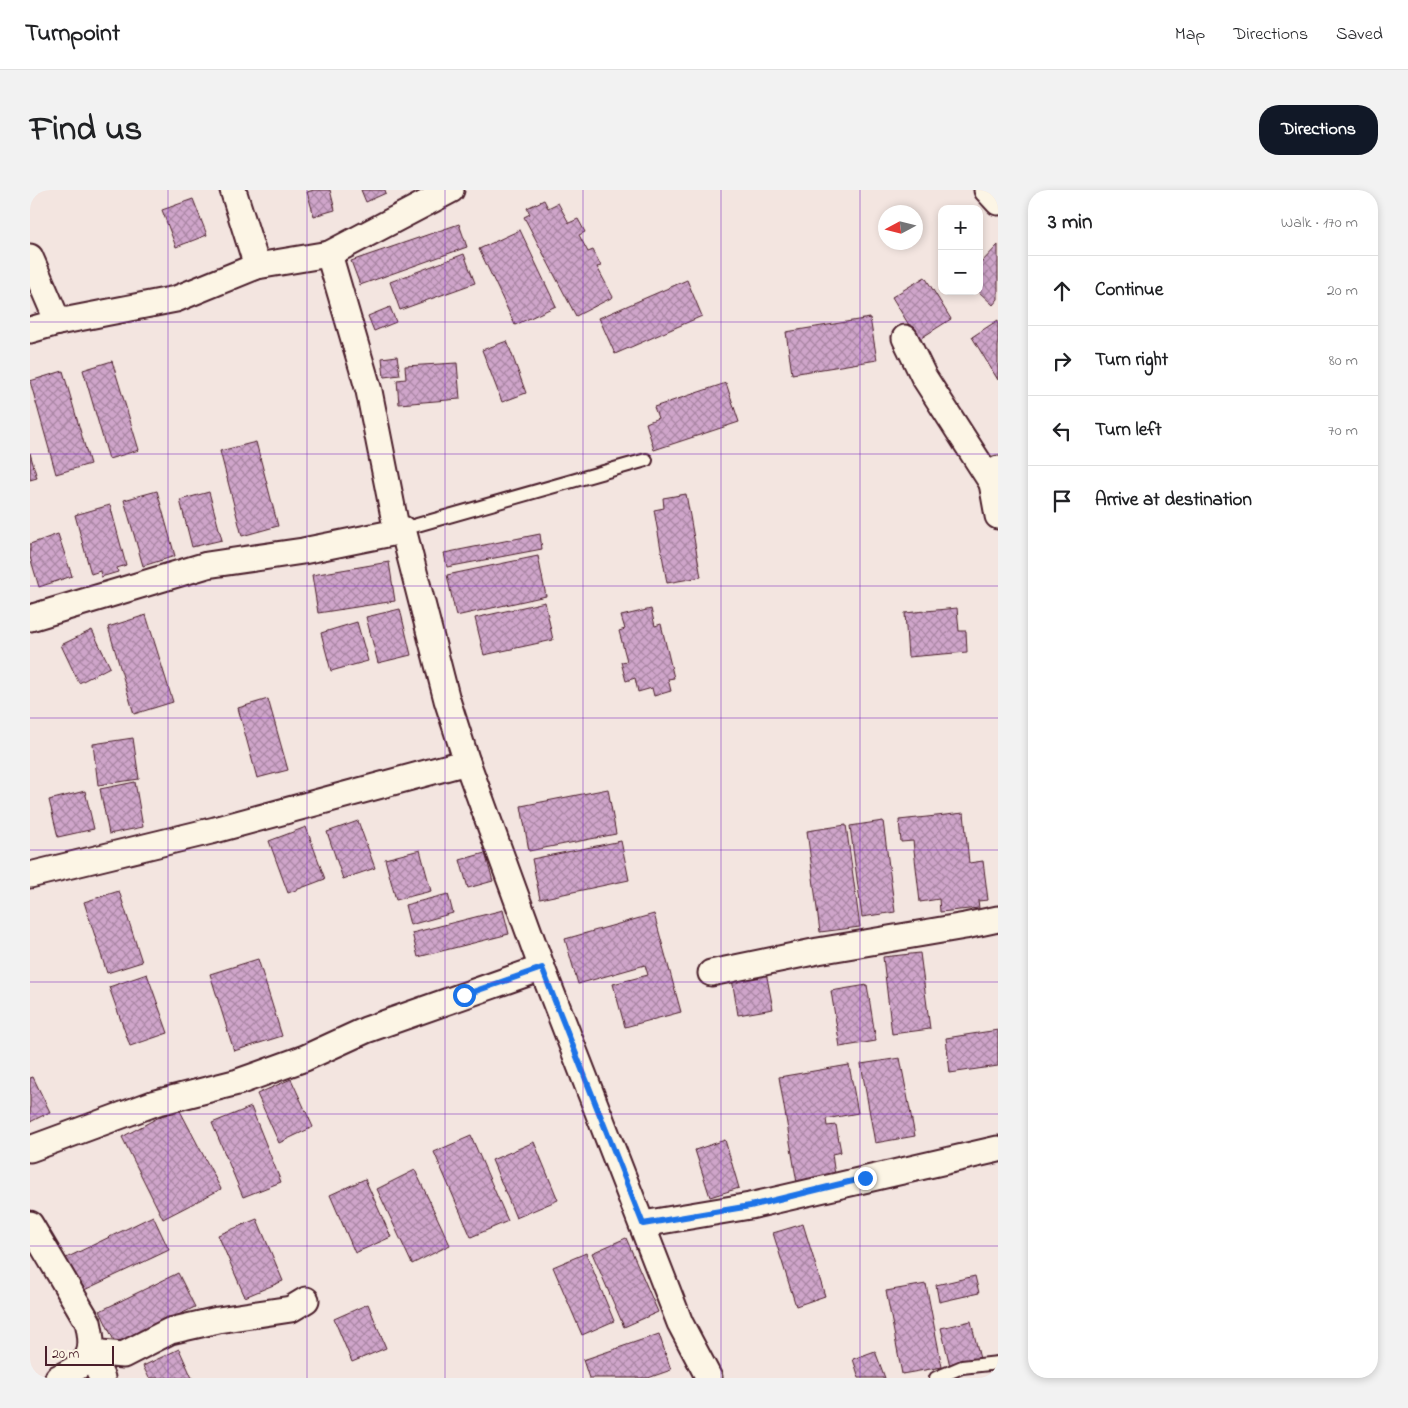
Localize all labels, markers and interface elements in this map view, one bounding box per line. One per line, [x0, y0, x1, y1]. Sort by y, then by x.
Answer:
text: Turnpoint [25, 17, 120, 52]
text: Map [1175, 22, 1205, 48]
text: Directions [1233, 22, 1308, 48]
text: Saved [1336, 22, 1383, 48]
text: Find us [30, 105, 142, 156]
button: Directions [1259, 105, 1378, 155]
north arrow [878, 205, 923, 250]
map controls [938, 205, 983, 295]
button: + [938, 205, 983, 250]
text: 3 min [1048, 208, 1092, 238]
text: Walk · 170 m [1281, 211, 1358, 235]
button: − [938, 250, 983, 295]
icon: ahead [1048, 277, 1076, 305]
text: Continue [1095, 277, 1163, 304]
text: 20 m [1327, 279, 1358, 303]
icon: right [1048, 347, 1076, 375]
text: Turn right [1095, 347, 1168, 374]
text: 80 m [1329, 349, 1358, 373]
icon: left [1048, 417, 1076, 445]
text: Turn left [1095, 417, 1162, 444]
text: 70 m [1328, 419, 1358, 443]
icon: arrive [1048, 487, 1076, 515]
text: Arrive at destination [1095, 487, 1252, 514]
route start [453, 984, 476, 1007]
route end [854, 1167, 877, 1190]
scale bar [45, 1343, 114, 1366]
text: 20 m [52, 1344, 79, 1365]

